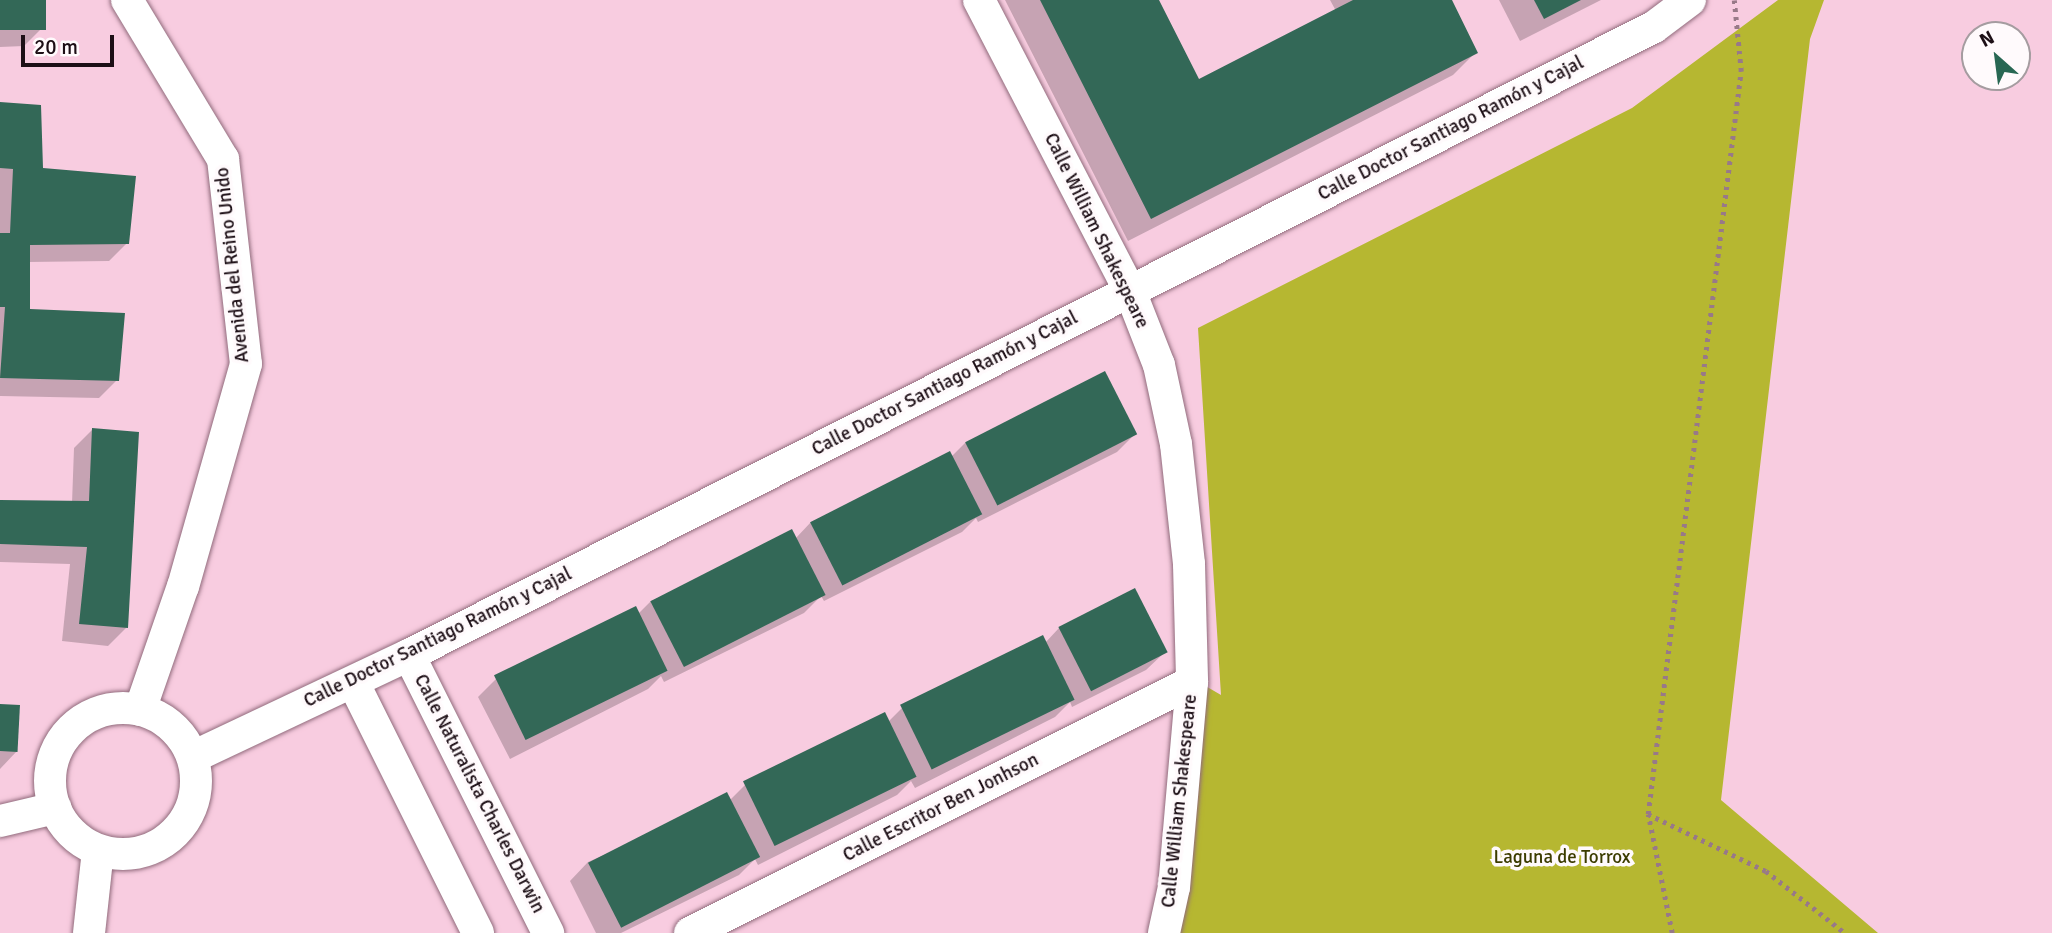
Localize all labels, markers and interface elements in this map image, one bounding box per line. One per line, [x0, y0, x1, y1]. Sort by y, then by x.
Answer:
scale bar [24, 21, 117, 65]
north arrow [1961, 21, 2031, 91]
text: N [1976, 26, 1999, 53]
text: 20 m [34, 34, 78, 60]
street label: Calle Doctor Santiago Ramón y Cajal [1314, 52, 1588, 206]
street label: Calle William Shakespeare [1039, 130, 1153, 332]
street label: Avenida del Reino Unido [211, 166, 255, 364]
street label: Calle Doctor Santiago Ramón y Cajal [808, 307, 1082, 461]
street label: Calle Doctor Santiago Ramón y Cajal [300, 563, 576, 713]
street label: Calle Naturalista Charles Darwin [409, 671, 549, 917]
street label: Calle William Shakespeare [1157, 693, 1203, 909]
street label: Calle Escritor Ben Jonhson [839, 749, 1043, 867]
park label: Laguna de Torrox [1493, 847, 1631, 869]

